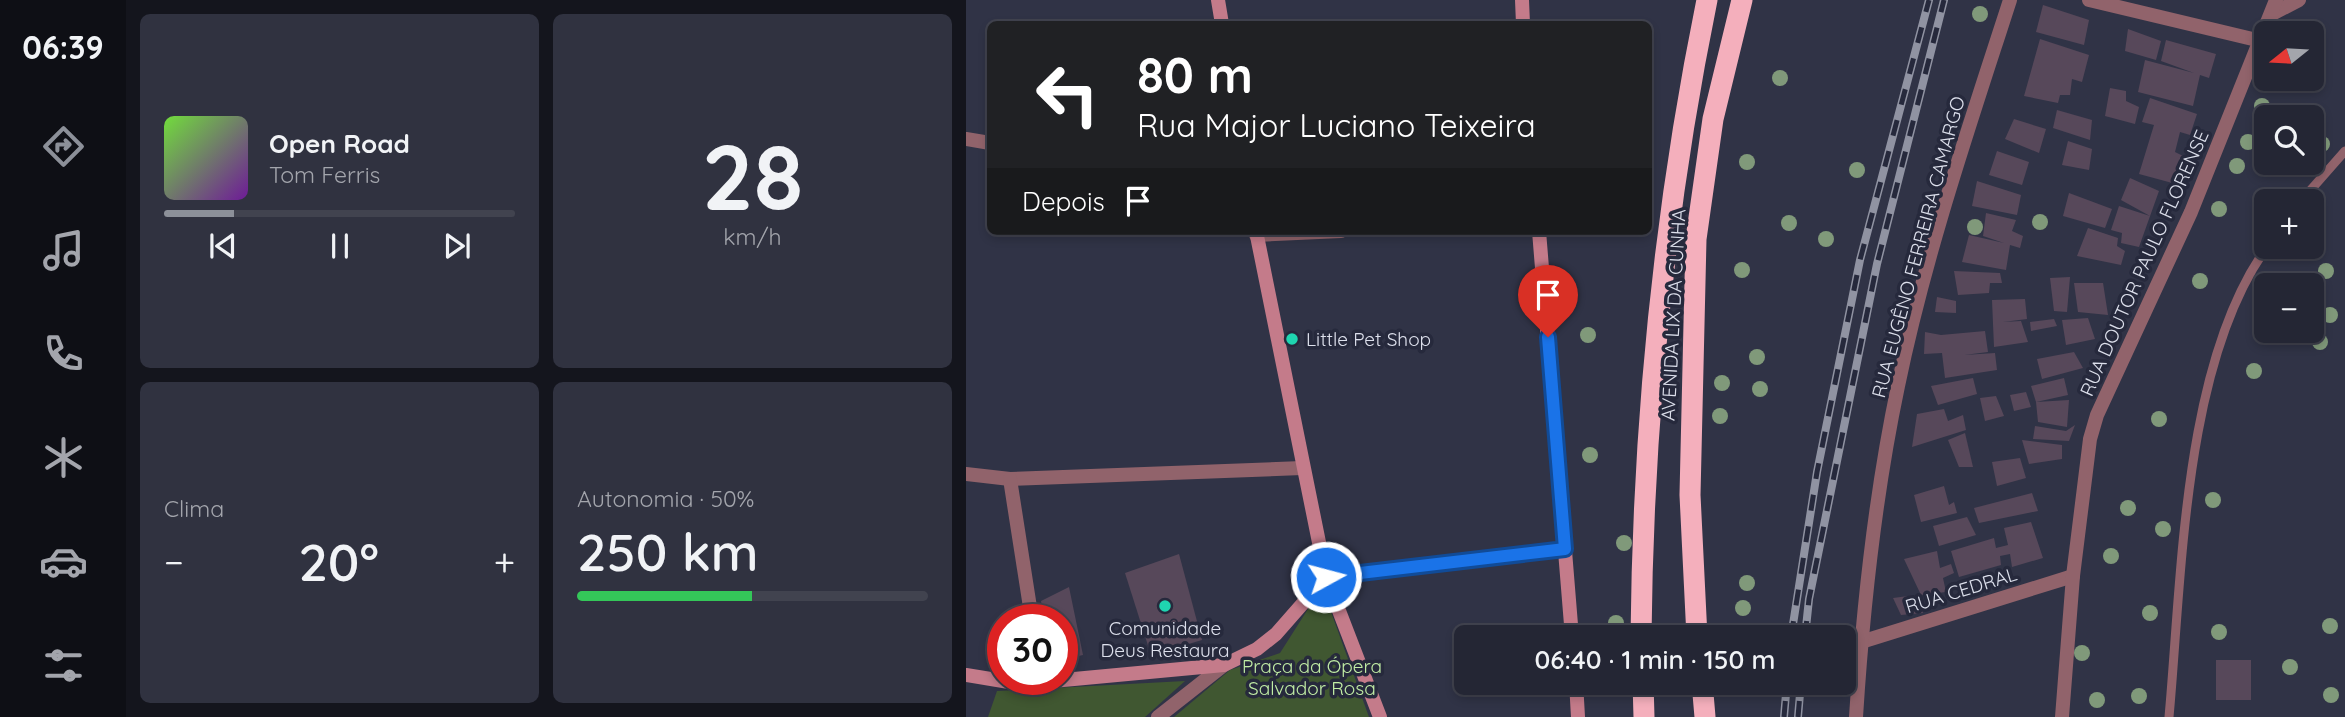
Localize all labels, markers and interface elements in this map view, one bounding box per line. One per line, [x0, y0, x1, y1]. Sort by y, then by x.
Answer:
north arrow [2254, 21, 2324, 91]
map controls [2254, 21, 2324, 343]
text: 06:39 [22, 27, 104, 67]
text: 80 m [1137, 44, 1253, 105]
icon: left [1022, 49, 1113, 140]
street label: RUA EUGÊNO FERREIRA CAMARGO [1866, 94, 1970, 400]
text: Rua Major Luciano Teixeira [1137, 105, 1536, 145]
button: search [2254, 105, 2324, 175]
text: 28 [702, 119, 803, 233]
icon: directions [39, 122, 88, 171]
street label: RUA DOUTOR PAULO FLORENSE [2074, 126, 2214, 400]
text: Open Road [269, 127, 410, 160]
text: Tom Ferris [269, 160, 380, 189]
icon: arrive [1119, 182, 1157, 220]
text: Depois [1022, 185, 1105, 218]
button: + [2254, 189, 2324, 259]
street label: AVENIDA LIX DA CUNHA [1655, 209, 1691, 421]
text: km/h [723, 222, 782, 251]
icon: music [39, 226, 88, 275]
icon: previous [204, 227, 242, 265]
icon: pause [321, 227, 359, 265]
icon: next [438, 227, 476, 265]
pin [1518, 265, 1578, 337]
button: − [2254, 273, 2324, 343]
icon: arrive [1529, 276, 1567, 314]
place label: Little Pet Shop [1306, 327, 1431, 351]
icon: phone [39, 329, 88, 378]
marker: Little Pet Shop [1284, 331, 1300, 347]
icon: climate [39, 433, 88, 482]
text: Autonomia · 50% [577, 484, 754, 513]
text: Clima [164, 494, 224, 523]
text: 250 km [577, 519, 759, 584]
text: 20° [298, 529, 379, 594]
icon: car [39, 537, 88, 586]
text: − [164, 538, 184, 586]
text: + [494, 538, 515, 586]
position arrow [1289, 540, 1363, 614]
street label: RUA CEDRAL [1902, 562, 2020, 618]
marker: Comunidade Deus Restaura [1157, 598, 1173, 614]
speed limit sign: 30 [987, 604, 1078, 695]
place label: Comunidade Deus Restaura [1101, 616, 1229, 662]
icon: filters [39, 641, 88, 690]
text: 06:40 · 1 min · 150 m [1535, 643, 1775, 676]
park label: Praça da Ópera Salvador Rosa [1242, 654, 1382, 700]

